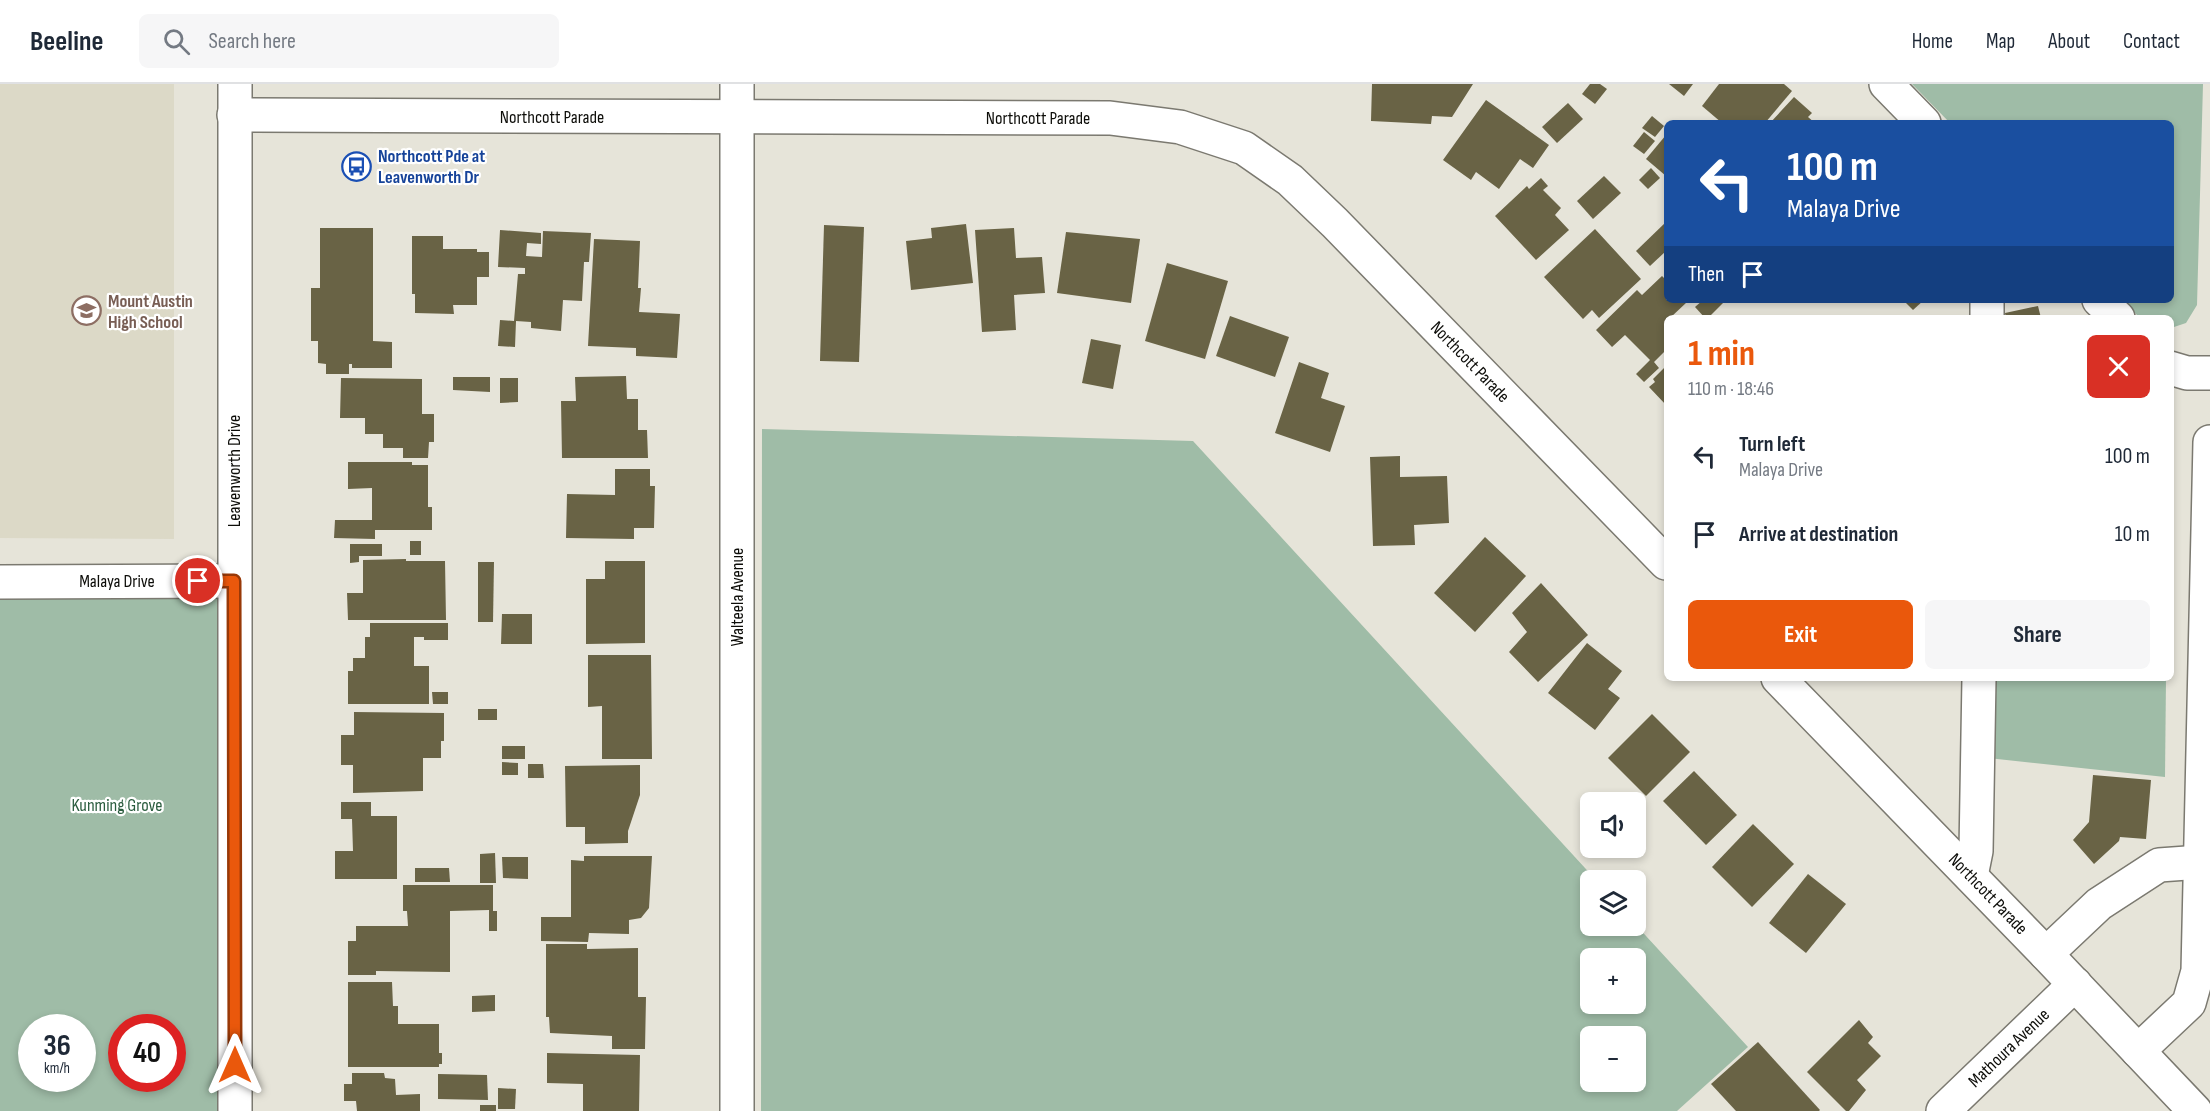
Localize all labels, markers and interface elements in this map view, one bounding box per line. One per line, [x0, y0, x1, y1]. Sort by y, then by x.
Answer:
search box [139, 14, 559, 68]
text: Beeline [30, 25, 103, 58]
icon: search [160, 25, 193, 58]
text: Search here [208, 28, 296, 55]
text: Home [1912, 29, 1953, 54]
text: Map [1986, 29, 2015, 54]
text: About [2048, 29, 2090, 54]
text: Contact [2123, 29, 2180, 54]
street label: Northcott Parade [500, 107, 604, 128]
street label: Northcott Parade [986, 108, 1090, 129]
text: 100 m [1787, 142, 1878, 193]
icon: left [1688, 144, 1766, 222]
place label: Northcott Pde at Leavenworth Dr [378, 146, 485, 188]
bus stop icon: Northcott Pde at Leavenworth Dr [341, 150, 373, 182]
text: Malaya Drive [1787, 193, 1901, 225]
icon: arrive [1736, 258, 1769, 291]
text: Then [1688, 261, 1724, 288]
place label: Mount Austin High School [108, 291, 193, 333]
school or university icon: Mount Austin High School [71, 295, 103, 327]
street label: Northcott Parade [1426, 317, 1514, 407]
text: 1 min [1688, 333, 1755, 376]
button: close [2087, 335, 2150, 398]
text: 110 m · 18:46 [1688, 377, 1774, 401]
street label: Leavenworth Drive [224, 415, 245, 527]
text: Turn left [1739, 431, 1805, 458]
icon: left [1688, 440, 1721, 473]
text: 100 m [2105, 443, 2150, 470]
text: Malaya Drive [1739, 458, 1823, 482]
icon: arrive [1688, 518, 1721, 551]
text: Arrive at destination [1739, 521, 1898, 548]
text: 10 m [2115, 521, 2150, 548]
street label: Walteela Avenue [727, 548, 748, 646]
pin [172, 555, 223, 606]
icon: arrive [181, 564, 214, 597]
street label: Malaya Drive [79, 571, 155, 592]
button: Exit [1688, 600, 1913, 669]
button: Share [1925, 600, 2150, 669]
map controls [1580, 792, 1646, 1092]
button: sound [1580, 792, 1646, 858]
park label: Kunming Grove [71, 795, 163, 816]
street label: Northcott Parade [1944, 849, 2032, 939]
button: layers [1580, 870, 1646, 936]
button: + [1580, 948, 1646, 1014]
street label: Mathoura Avenue [1964, 1004, 2054, 1092]
speed limit sign: 40 [108, 1014, 186, 1092]
button: − [1580, 1026, 1646, 1092]
text: 36 [43, 1028, 71, 1064]
position arrow [203, 1033, 267, 1097]
text: km/h [44, 1059, 70, 1078]

